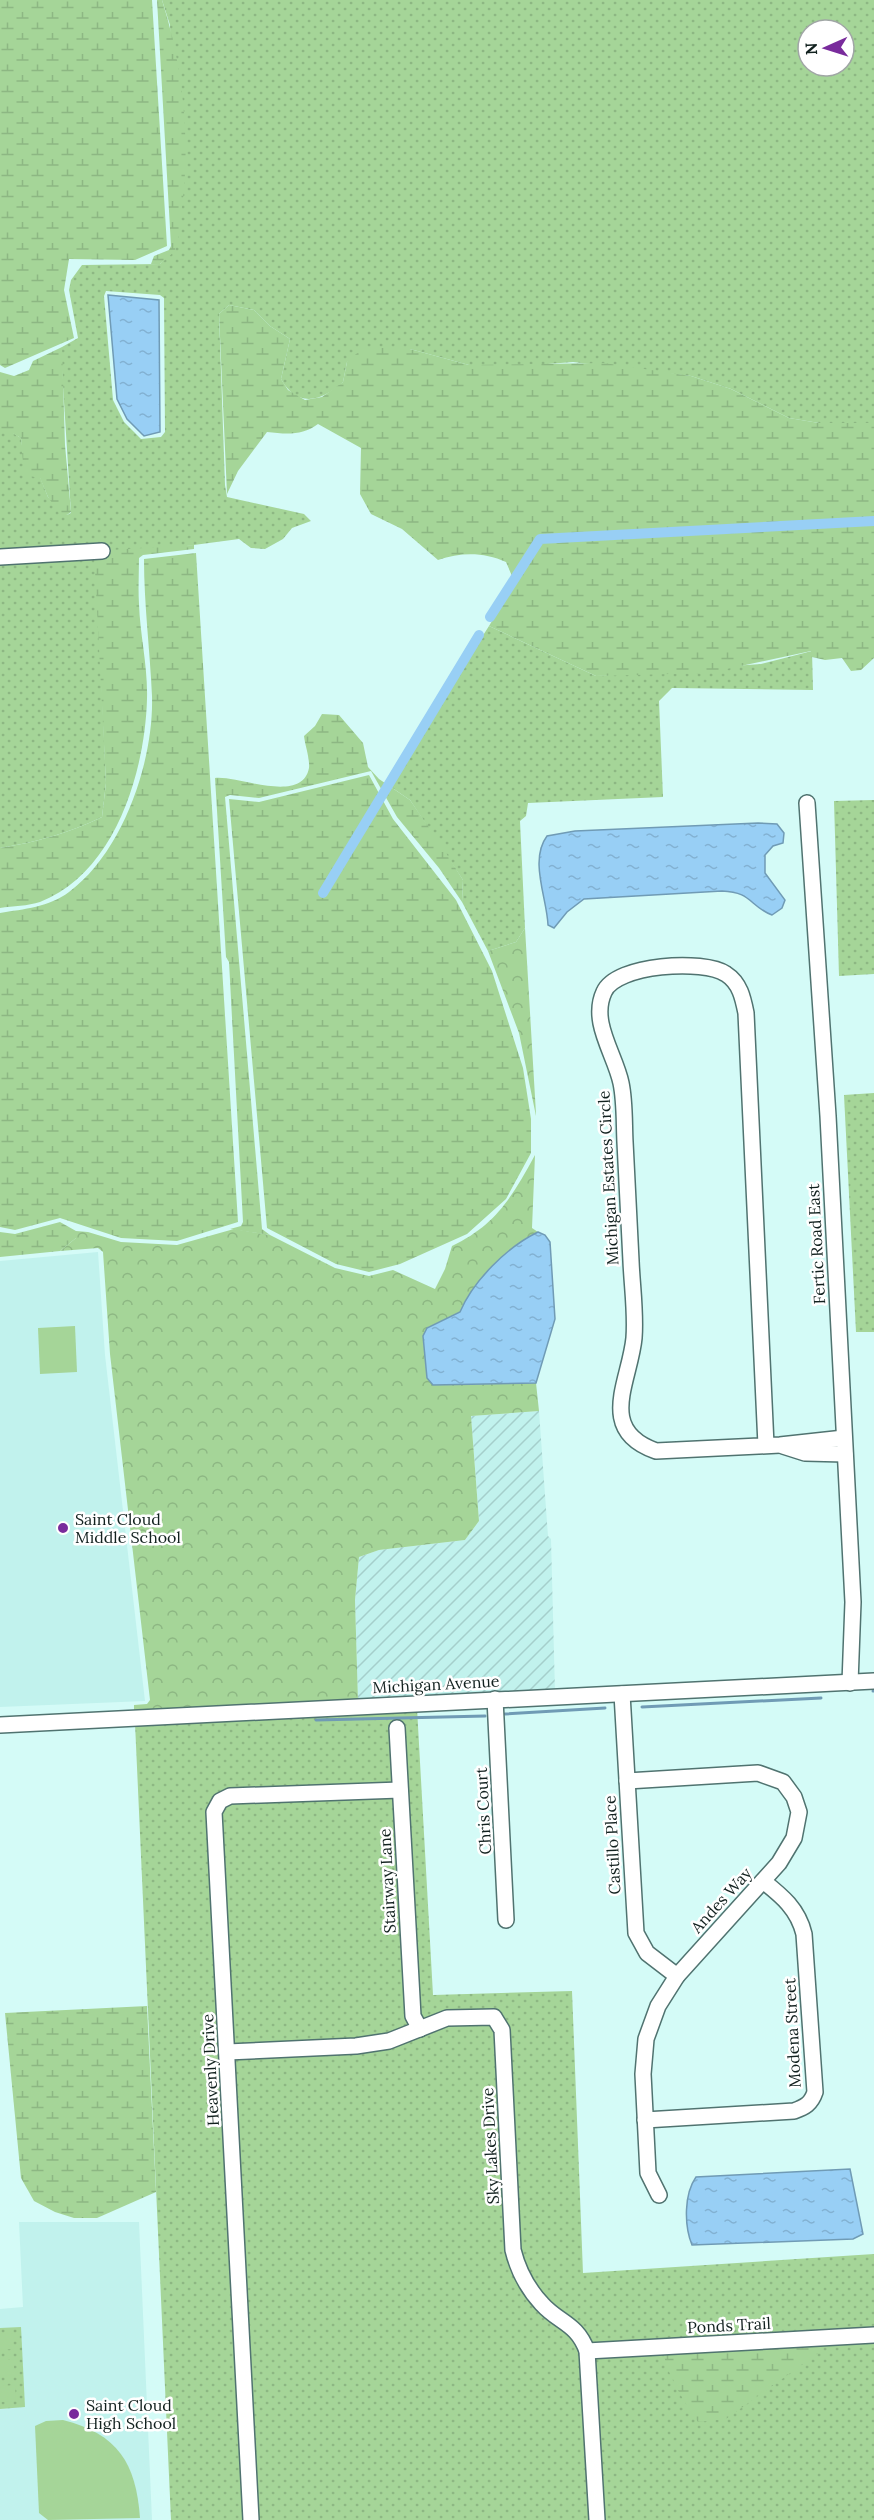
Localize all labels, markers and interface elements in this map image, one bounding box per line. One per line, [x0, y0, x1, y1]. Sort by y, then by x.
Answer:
north arrow [796, 18, 856, 78]
text: N [801, 42, 821, 55]
street label: Michigan Estates Circle [593, 1090, 623, 1266]
street label: Fertic Road East [803, 1182, 829, 1305]
place label: Saint Cloud Middle School [75, 1509, 181, 1547]
marker: Saint Cloud Middle School [56, 1521, 70, 1535]
street label: Michigan Avenue [372, 1671, 500, 1697]
street label: Chris Court [471, 1766, 495, 1855]
street label: Castillo Place [599, 1795, 625, 1895]
street label: Stairway Lane [374, 1828, 400, 1934]
street label: Andes Way [686, 1863, 756, 1938]
street label: Modena Street [779, 1977, 805, 2088]
street label: Heavenly Drive [197, 2013, 223, 2127]
street label: Sky Lakes Drive [477, 2087, 503, 2205]
street label: Ponds Trail [687, 2313, 771, 2337]
place label: Saint Cloud High School [86, 2395, 176, 2433]
marker: Saint Cloud High School [67, 2407, 81, 2421]

